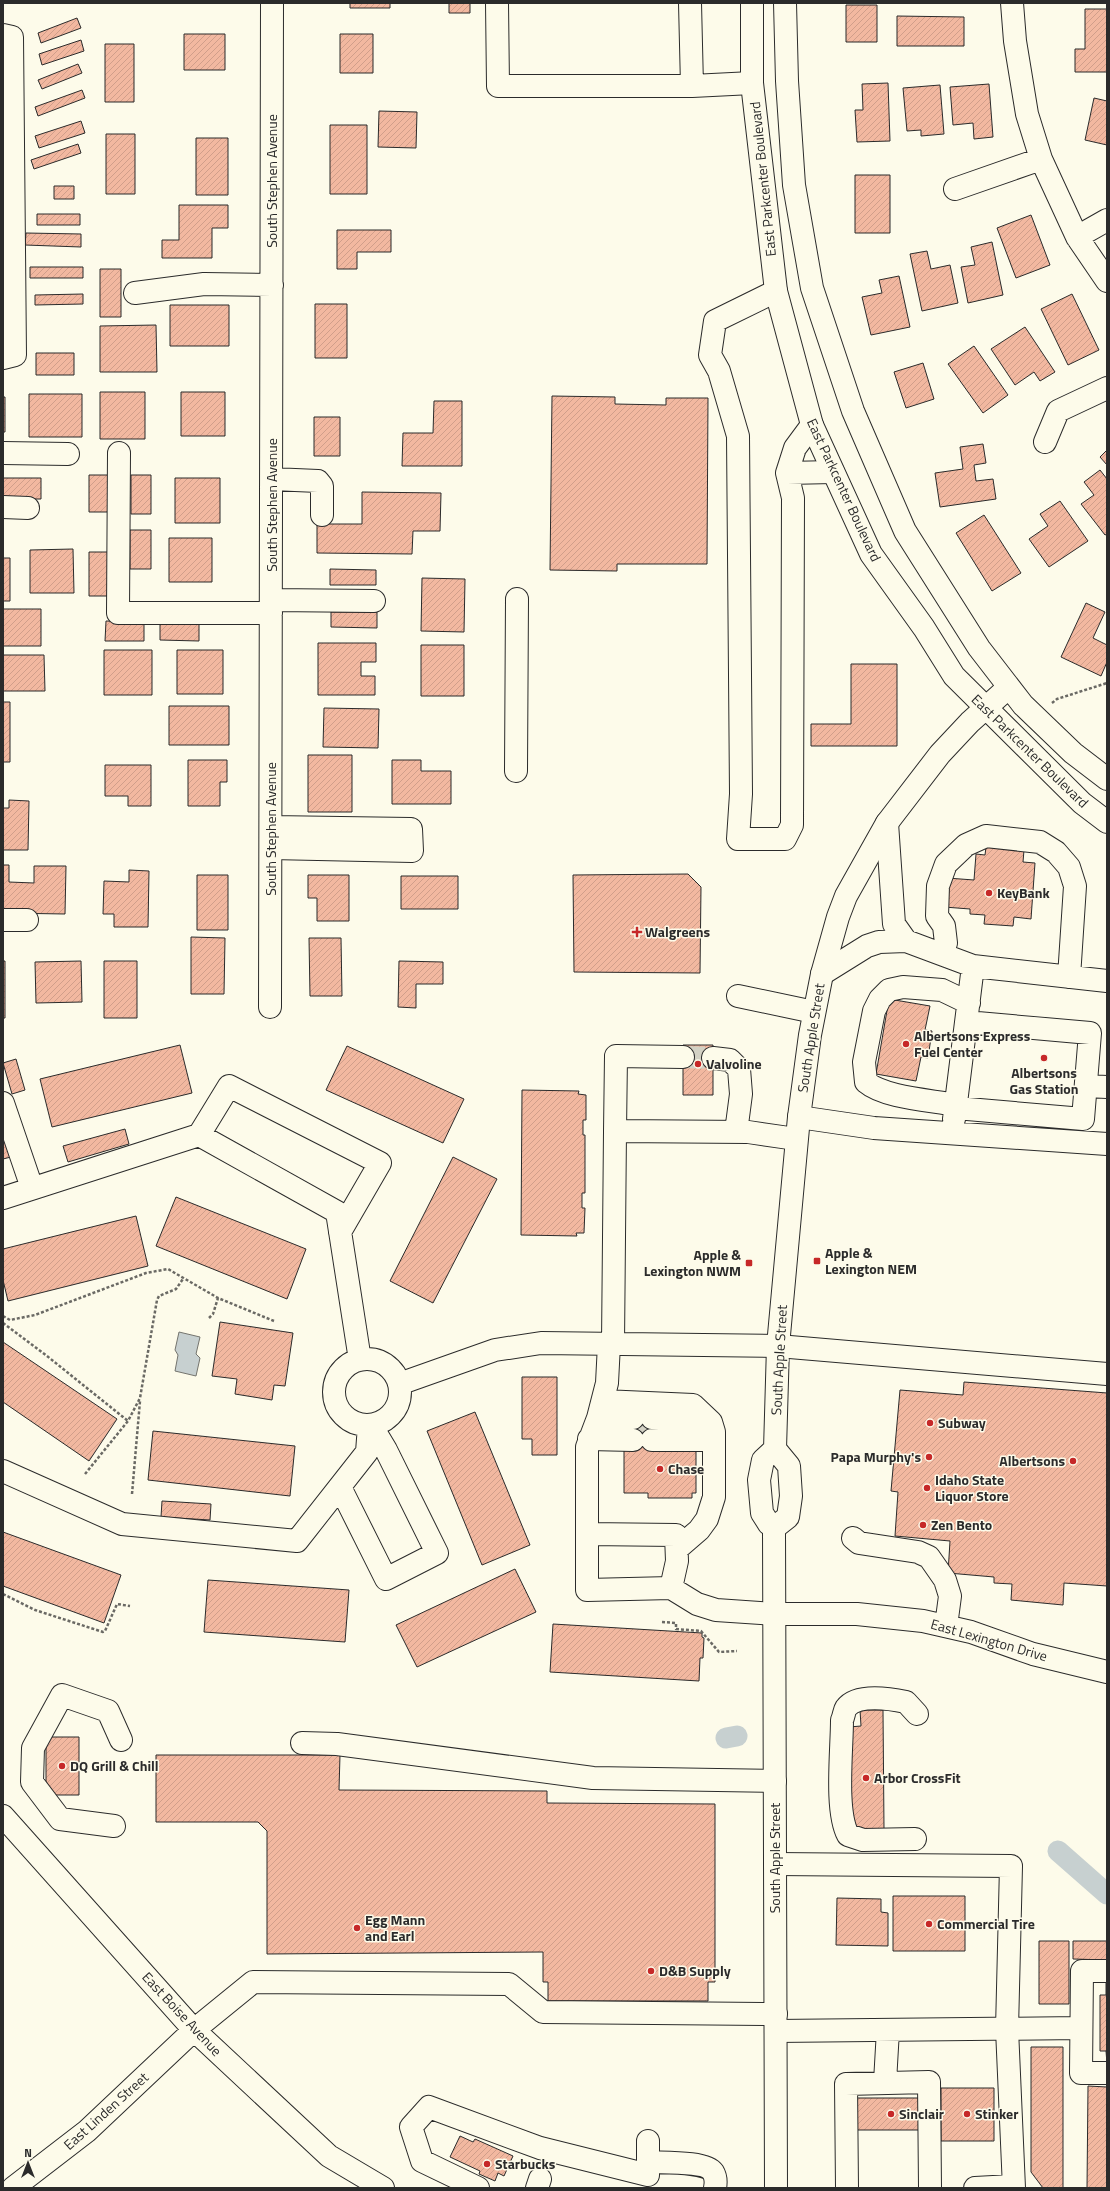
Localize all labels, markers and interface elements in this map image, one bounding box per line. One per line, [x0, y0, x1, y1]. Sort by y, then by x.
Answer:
street label: East Parkcenter Boulevard [744, 101, 781, 258]
street label: South Stephen Avenue [261, 114, 282, 248]
street label: East Parkcenter Boulevard [802, 415, 887, 565]
street label: South Stephen Avenue [261, 438, 282, 572]
street label: East Parkcenter Boulevard [967, 689, 1094, 812]
street label: South Stephen Avenue [260, 762, 281, 896]
place label: KeyBank [997, 882, 1051, 903]
marker: KeyBank [984, 888, 994, 898]
place label: Walgreens [645, 921, 710, 942]
marker: Walgreens [632, 927, 642, 937]
street label: South Apple Street [791, 982, 830, 1094]
place label: Albertsons Express Fuel Center [914, 1025, 1031, 1062]
marker: Albertsons Express Fuel Center [901, 1039, 911, 1049]
place label: Valvoline [706, 1053, 762, 1074]
marker: Albertsons Gas Station [1039, 1053, 1049, 1063]
marker: Valvoline [693, 1059, 703, 1069]
place label: Albertsons Gas Station [1009, 1062, 1079, 1099]
place label: Apple & Lexington NEM [825, 1242, 917, 1279]
place label: Apple & Lexington NWM [644, 1244, 741, 1281]
marker: Apple & Lexington NEM [812, 1256, 822, 1266]
marker: Apple & Lexington NWM [744, 1258, 754, 1268]
street label: South Apple Street [765, 1304, 792, 1416]
place label: Subway [938, 1412, 986, 1433]
marker: Subway [925, 1418, 935, 1428]
place label: Papa Murphy's [831, 1446, 921, 1467]
place label: Albertsons [999, 1450, 1065, 1471]
marker: Papa Murphy's [924, 1452, 934, 1462]
marker: Albertsons [1068, 1456, 1078, 1466]
place label: Chase [668, 1458, 704, 1479]
marker: Chase [655, 1464, 665, 1474]
place label: Idaho State Liquor Store [935, 1469, 1009, 1506]
marker: Idaho State Liquor Store [922, 1483, 932, 1493]
place label: Zen Bento [931, 1514, 992, 1535]
marker: Zen Bento [918, 1520, 928, 1530]
street label: East Lexington Drive [928, 1613, 1050, 1666]
place label: DQ Grill & Chill [70, 1755, 159, 1776]
marker: DQ Grill & Chill [57, 1761, 67, 1771]
place label: Arbor CrossFit [874, 1767, 961, 1788]
marker: Arbor CrossFit [861, 1773, 871, 1783]
street label: South Apple Street [764, 1803, 785, 1913]
place label: Egg Mann and Earl [365, 1909, 425, 1946]
place label: Commercial Tire [937, 1913, 1035, 1934]
marker: Commercial Tire [924, 1919, 934, 1929]
marker: Egg Mann and Earl [352, 1923, 362, 1933]
place label: D&B Supply [659, 1960, 731, 1981]
marker: D&B Supply [646, 1966, 656, 1976]
street label: East Boise Avenue [138, 1967, 227, 2061]
street label: East Linden Street [59, 2067, 153, 2154]
place label: Sinclair [899, 2103, 944, 2124]
place label: Stinker [975, 2103, 1018, 2124]
marker: Sinclair [886, 2109, 896, 2119]
marker: Stinker [962, 2109, 972, 2119]
north arrow [8, 2143, 48, 2183]
text: N [24, 2145, 32, 2161]
place label: Starbucks [495, 2153, 556, 2174]
marker: Starbucks [482, 2159, 492, 2169]

